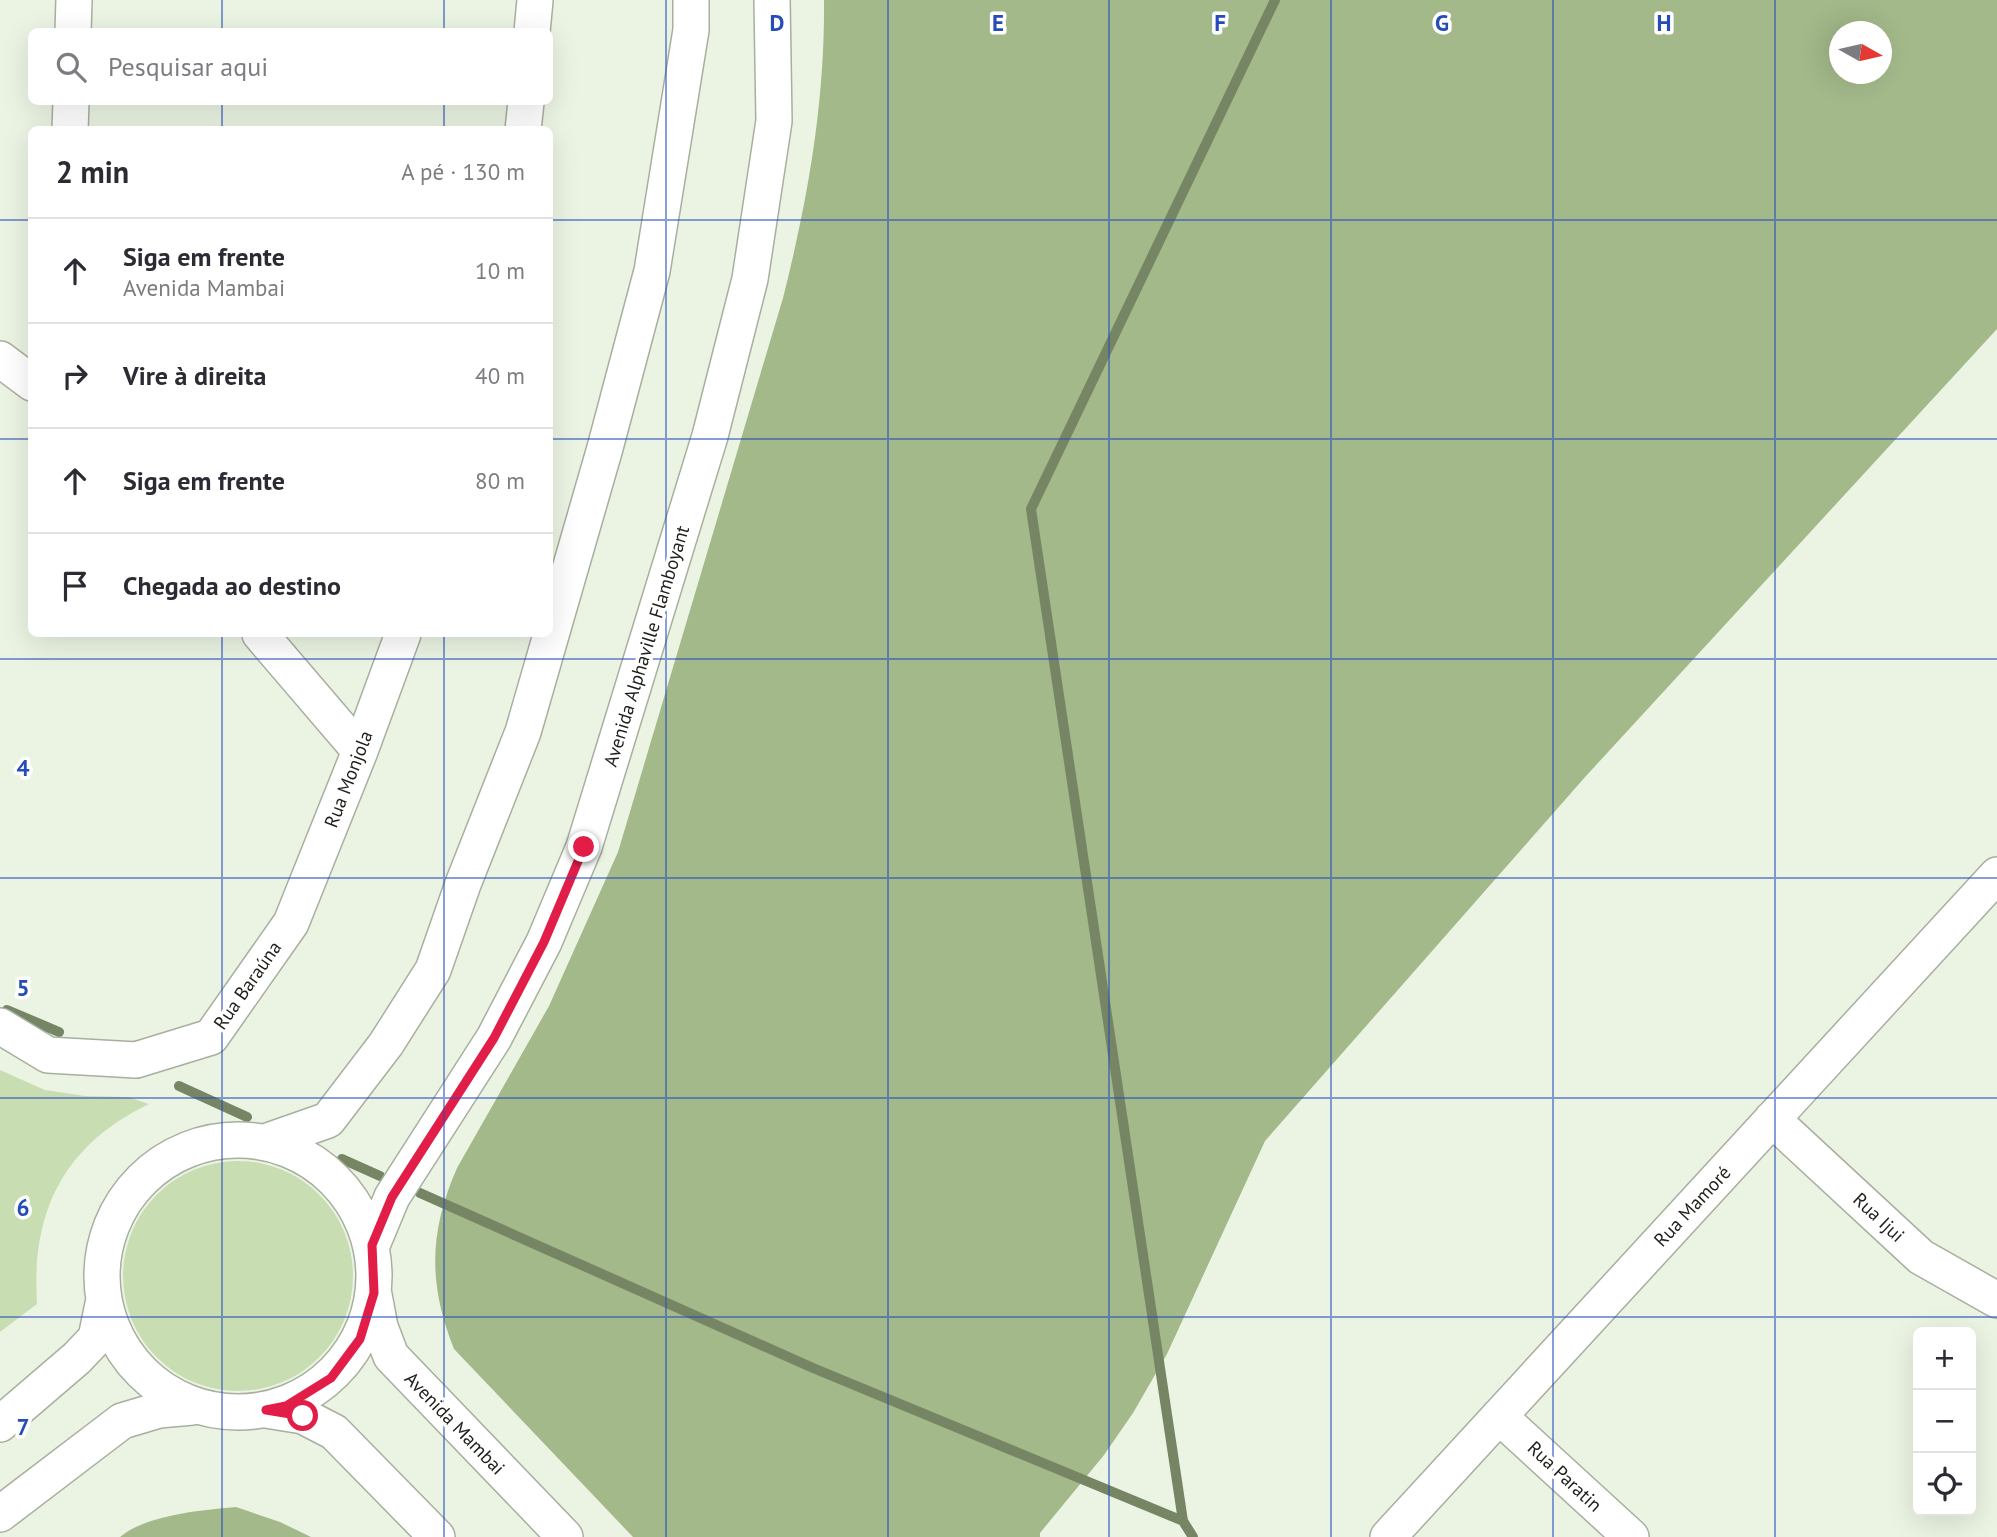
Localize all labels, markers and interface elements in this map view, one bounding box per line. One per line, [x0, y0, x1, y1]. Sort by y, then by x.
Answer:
text: D [770, 8, 784, 37]
text: E [992, 8, 1004, 37]
text: F [1214, 8, 1226, 37]
text: G [1435, 8, 1449, 37]
text: H [1657, 8, 1671, 37]
north arrow [1829, 21, 1892, 84]
search box [28, 28, 553, 105]
icon: search [52, 48, 90, 86]
text: Pesquisar aqui [108, 50, 268, 83]
text: 2 min [56, 152, 129, 191]
text: A pé · 130 m [401, 157, 525, 186]
text: Siga em frente [123, 240, 285, 273]
icon: ahead [56, 252, 94, 290]
text: 10 m [475, 256, 525, 285]
text: Avenida Mambai [123, 273, 285, 302]
icon: right [56, 357, 94, 395]
text: Vire à direita [123, 359, 266, 392]
text: 40 m [475, 361, 525, 390]
icon: ahead [56, 462, 94, 500]
text: Siga em frente [123, 464, 285, 497]
text: 80 m [475, 466, 525, 495]
street label: Avenida Alphaville Flamboyant [598, 522, 694, 770]
icon: arrive [56, 567, 94, 605]
text: Chegada ao destino [123, 569, 341, 602]
street label: Rua Monjola [319, 727, 377, 831]
text: 4 [16, 753, 30, 782]
route end [568, 831, 599, 862]
street label: Rua Baraúna [208, 936, 286, 1034]
text: 5 [16, 973, 30, 1002]
street label: Rua Mamoré [1648, 1161, 1736, 1251]
street label: Rua Ijui [1848, 1187, 1910, 1247]
text: 6 [16, 1193, 30, 1222]
map controls [1913, 1327, 1976, 1516]
button: + [1913, 1327, 1976, 1390]
street label: Avenida Mambai [400, 1366, 510, 1480]
button: − [1913, 1390, 1976, 1453]
route start [287, 1400, 318, 1431]
text: 7 [16, 1412, 30, 1441]
street label: Rua Paratin [1523, 1435, 1607, 1517]
button: locate [1913, 1453, 1976, 1516]

